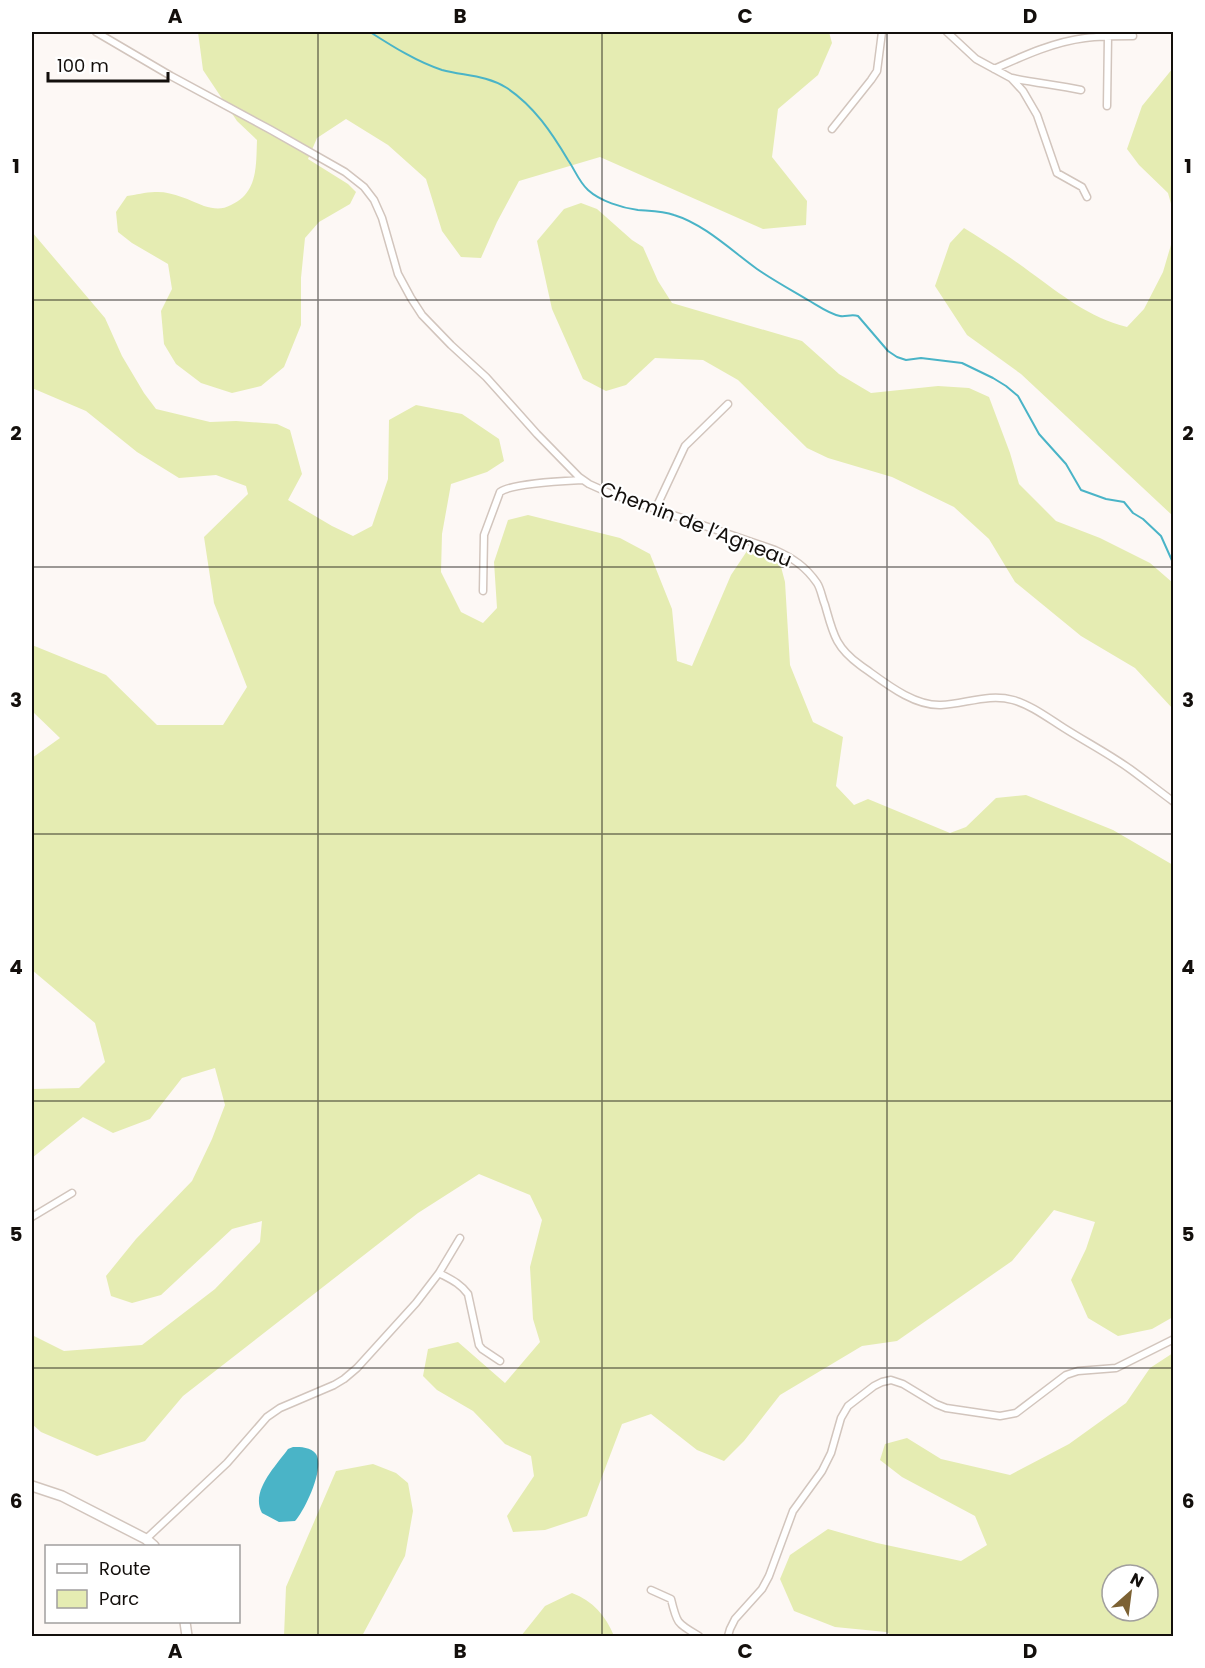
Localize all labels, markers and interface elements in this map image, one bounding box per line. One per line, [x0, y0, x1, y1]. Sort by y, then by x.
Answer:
text: A [168, 2, 183, 30]
text: B [453, 2, 467, 30]
text: C [737, 2, 753, 30]
text: D [1023, 2, 1037, 30]
scale bar [48, 45, 168, 83]
text: 100 m [57, 53, 109, 78]
text: 1 [12, 152, 20, 180]
text: 1 [1184, 152, 1192, 180]
text: 2 [10, 419, 22, 447]
text: 2 [1182, 419, 1194, 447]
street label: Chemin de l’Agneau [596, 474, 796, 574]
text: 3 [10, 686, 22, 714]
text: 3 [1182, 686, 1194, 714]
text: 4 [9, 953, 23, 981]
text: 4 [1181, 953, 1195, 981]
text: 5 [10, 1220, 23, 1248]
text: 5 [1182, 1220, 1195, 1248]
text: 6 [10, 1487, 22, 1515]
text: 6 [1182, 1487, 1194, 1515]
legend [45, 1545, 240, 1623]
text: Route [99, 1556, 151, 1581]
north arrow [1100, 1563, 1160, 1623]
text: N [1126, 1567, 1148, 1593]
text: Parc [99, 1586, 139, 1611]
text: A [168, 1637, 183, 1665]
text: B [453, 1637, 467, 1665]
text: C [737, 1637, 753, 1665]
text: D [1023, 1637, 1037, 1665]

